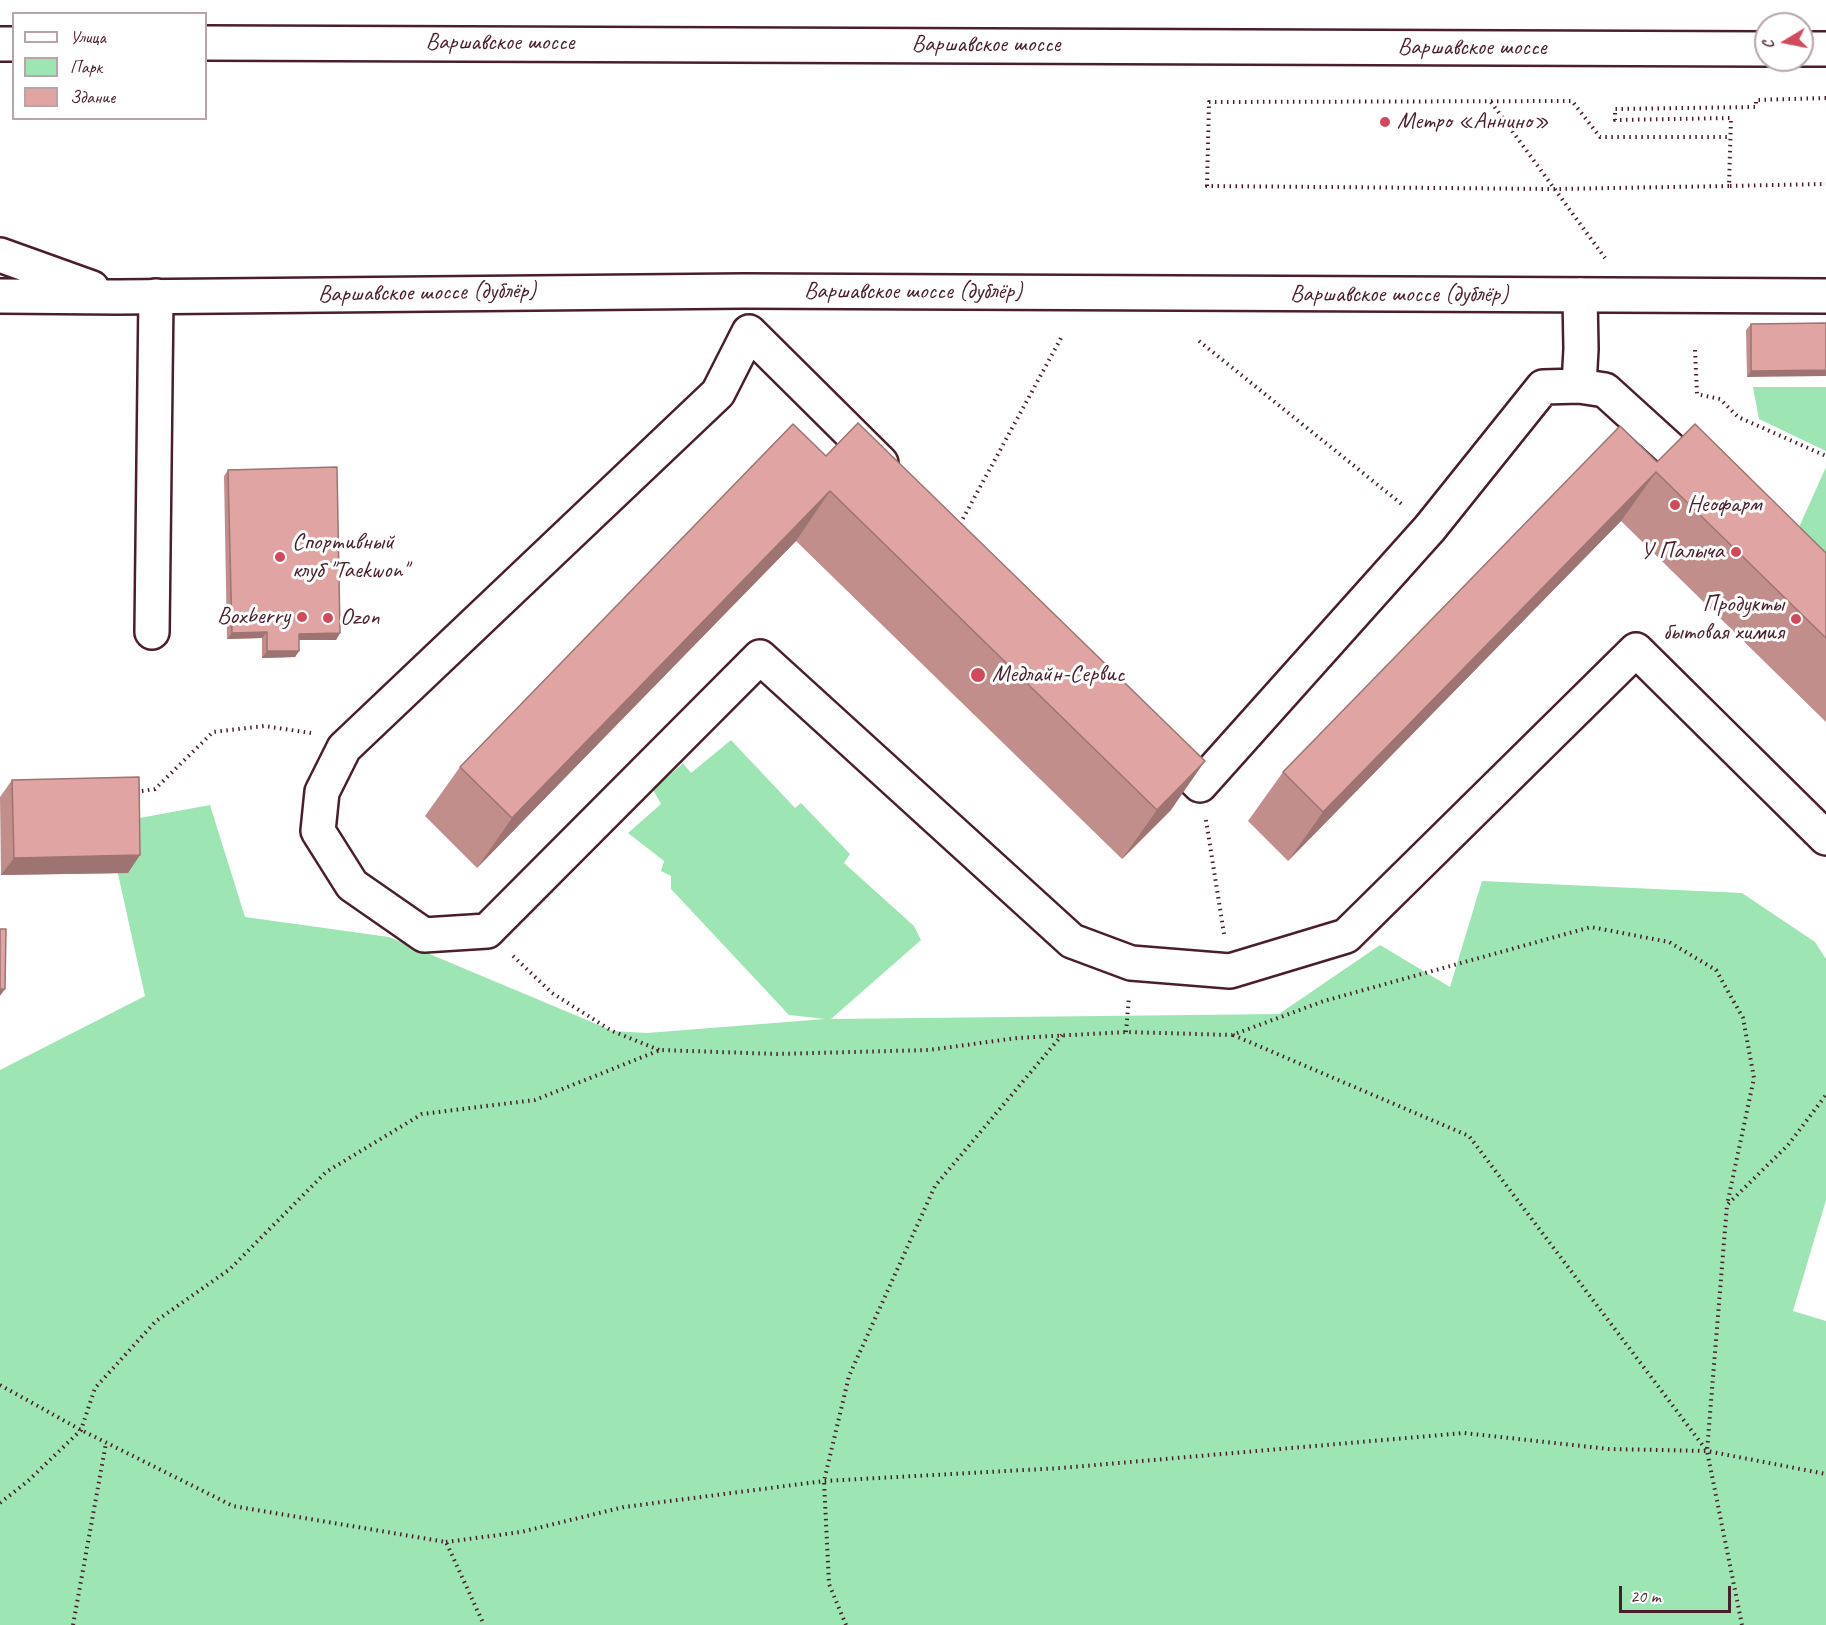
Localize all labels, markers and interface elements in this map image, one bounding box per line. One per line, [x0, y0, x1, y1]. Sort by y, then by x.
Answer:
legend [12, 12, 207, 120]
north arrow [1754, 12, 1814, 72]
text: Улица [70, 26, 106, 48]
street label: Варшавское шоссе [426, 29, 574, 57]
street label: Варшавское шоссе [912, 31, 1060, 59]
street label: Варшавское шоссе [1398, 34, 1546, 62]
text: С [1758, 39, 1779, 50]
text: Парк [70, 56, 102, 78]
text: Здание [70, 86, 115, 108]
place label: Метро «Аннино» [1397, 108, 1549, 136]
marker: Метро «Аннино» [1378, 115, 1392, 129]
street label: Варшавское шоссе (дублёр) [318, 277, 536, 309]
street label: Варшавское шоссе (дублёр) [804, 278, 1022, 306]
street label: Варшавское шоссе (дублёр) [1290, 281, 1508, 309]
place label: Неофарм [1687, 491, 1761, 519]
marker: Неофарм [1668, 498, 1682, 512]
place label: Спортивный клуб "Taekwon" [292, 529, 408, 585]
place label: У Палыча [1641, 538, 1724, 566]
marker: У Палыча [1729, 545, 1743, 559]
marker: Спортивный клуб "Taekwon" [273, 550, 287, 564]
place label: Продукты бытовая химия [1663, 591, 1784, 647]
place label: Boxberry [217, 603, 290, 631]
place label: Ozon [340, 604, 379, 632]
marker: Boxberry [295, 610, 309, 624]
marker: Ozon [321, 611, 335, 625]
marker: Продукты бытовая химия [1789, 612, 1803, 626]
place label: Медлайн-Сервис [992, 661, 1125, 689]
marker: Медлайн-Сервис [969, 666, 987, 684]
scale bar [1622, 1574, 1734, 1612]
text: 20 m [1630, 1585, 1661, 1607]

